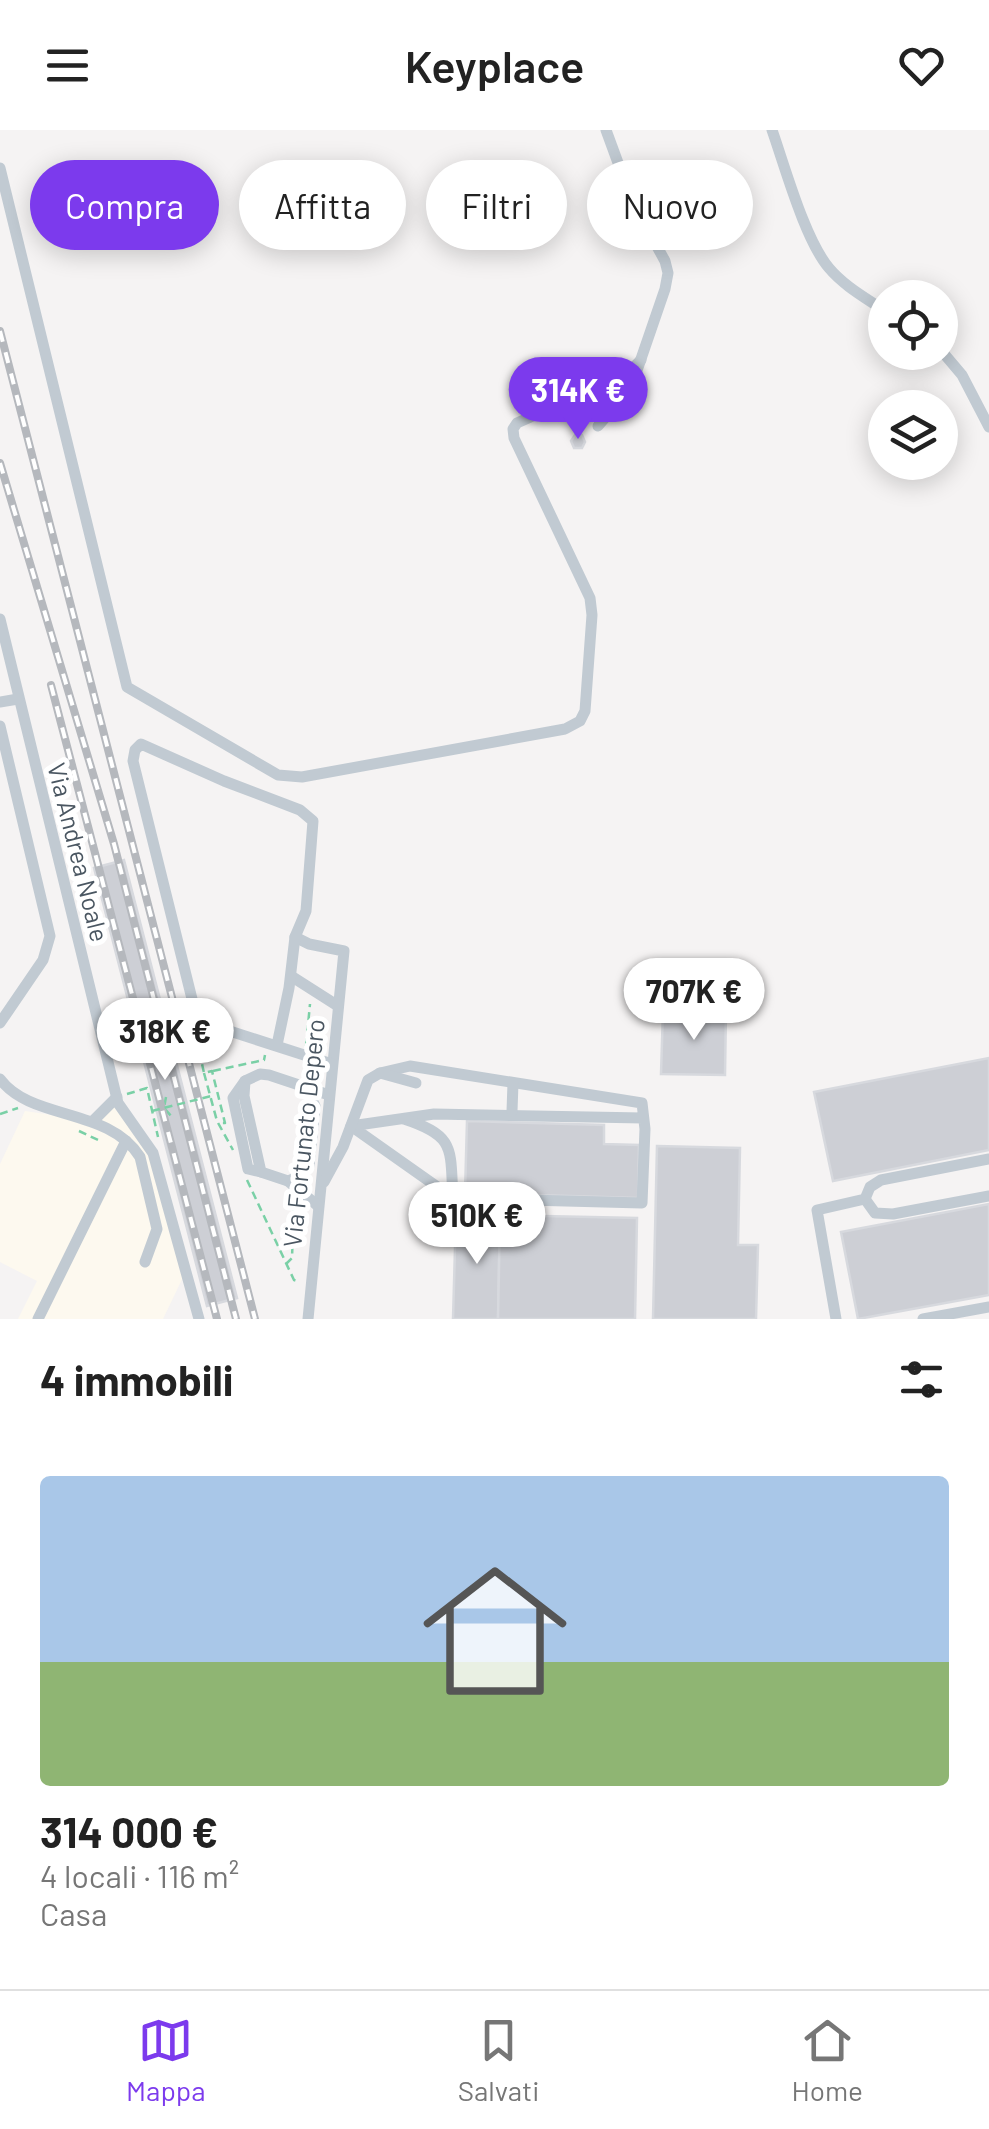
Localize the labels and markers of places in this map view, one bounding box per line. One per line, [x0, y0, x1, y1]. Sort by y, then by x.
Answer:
pin: 314K € [497, 357, 659, 442]
pin: 707K € [613, 958, 775, 1043]
pin: 318K € [84, 998, 246, 1083]
pin: 510K € [396, 1182, 558, 1267]

